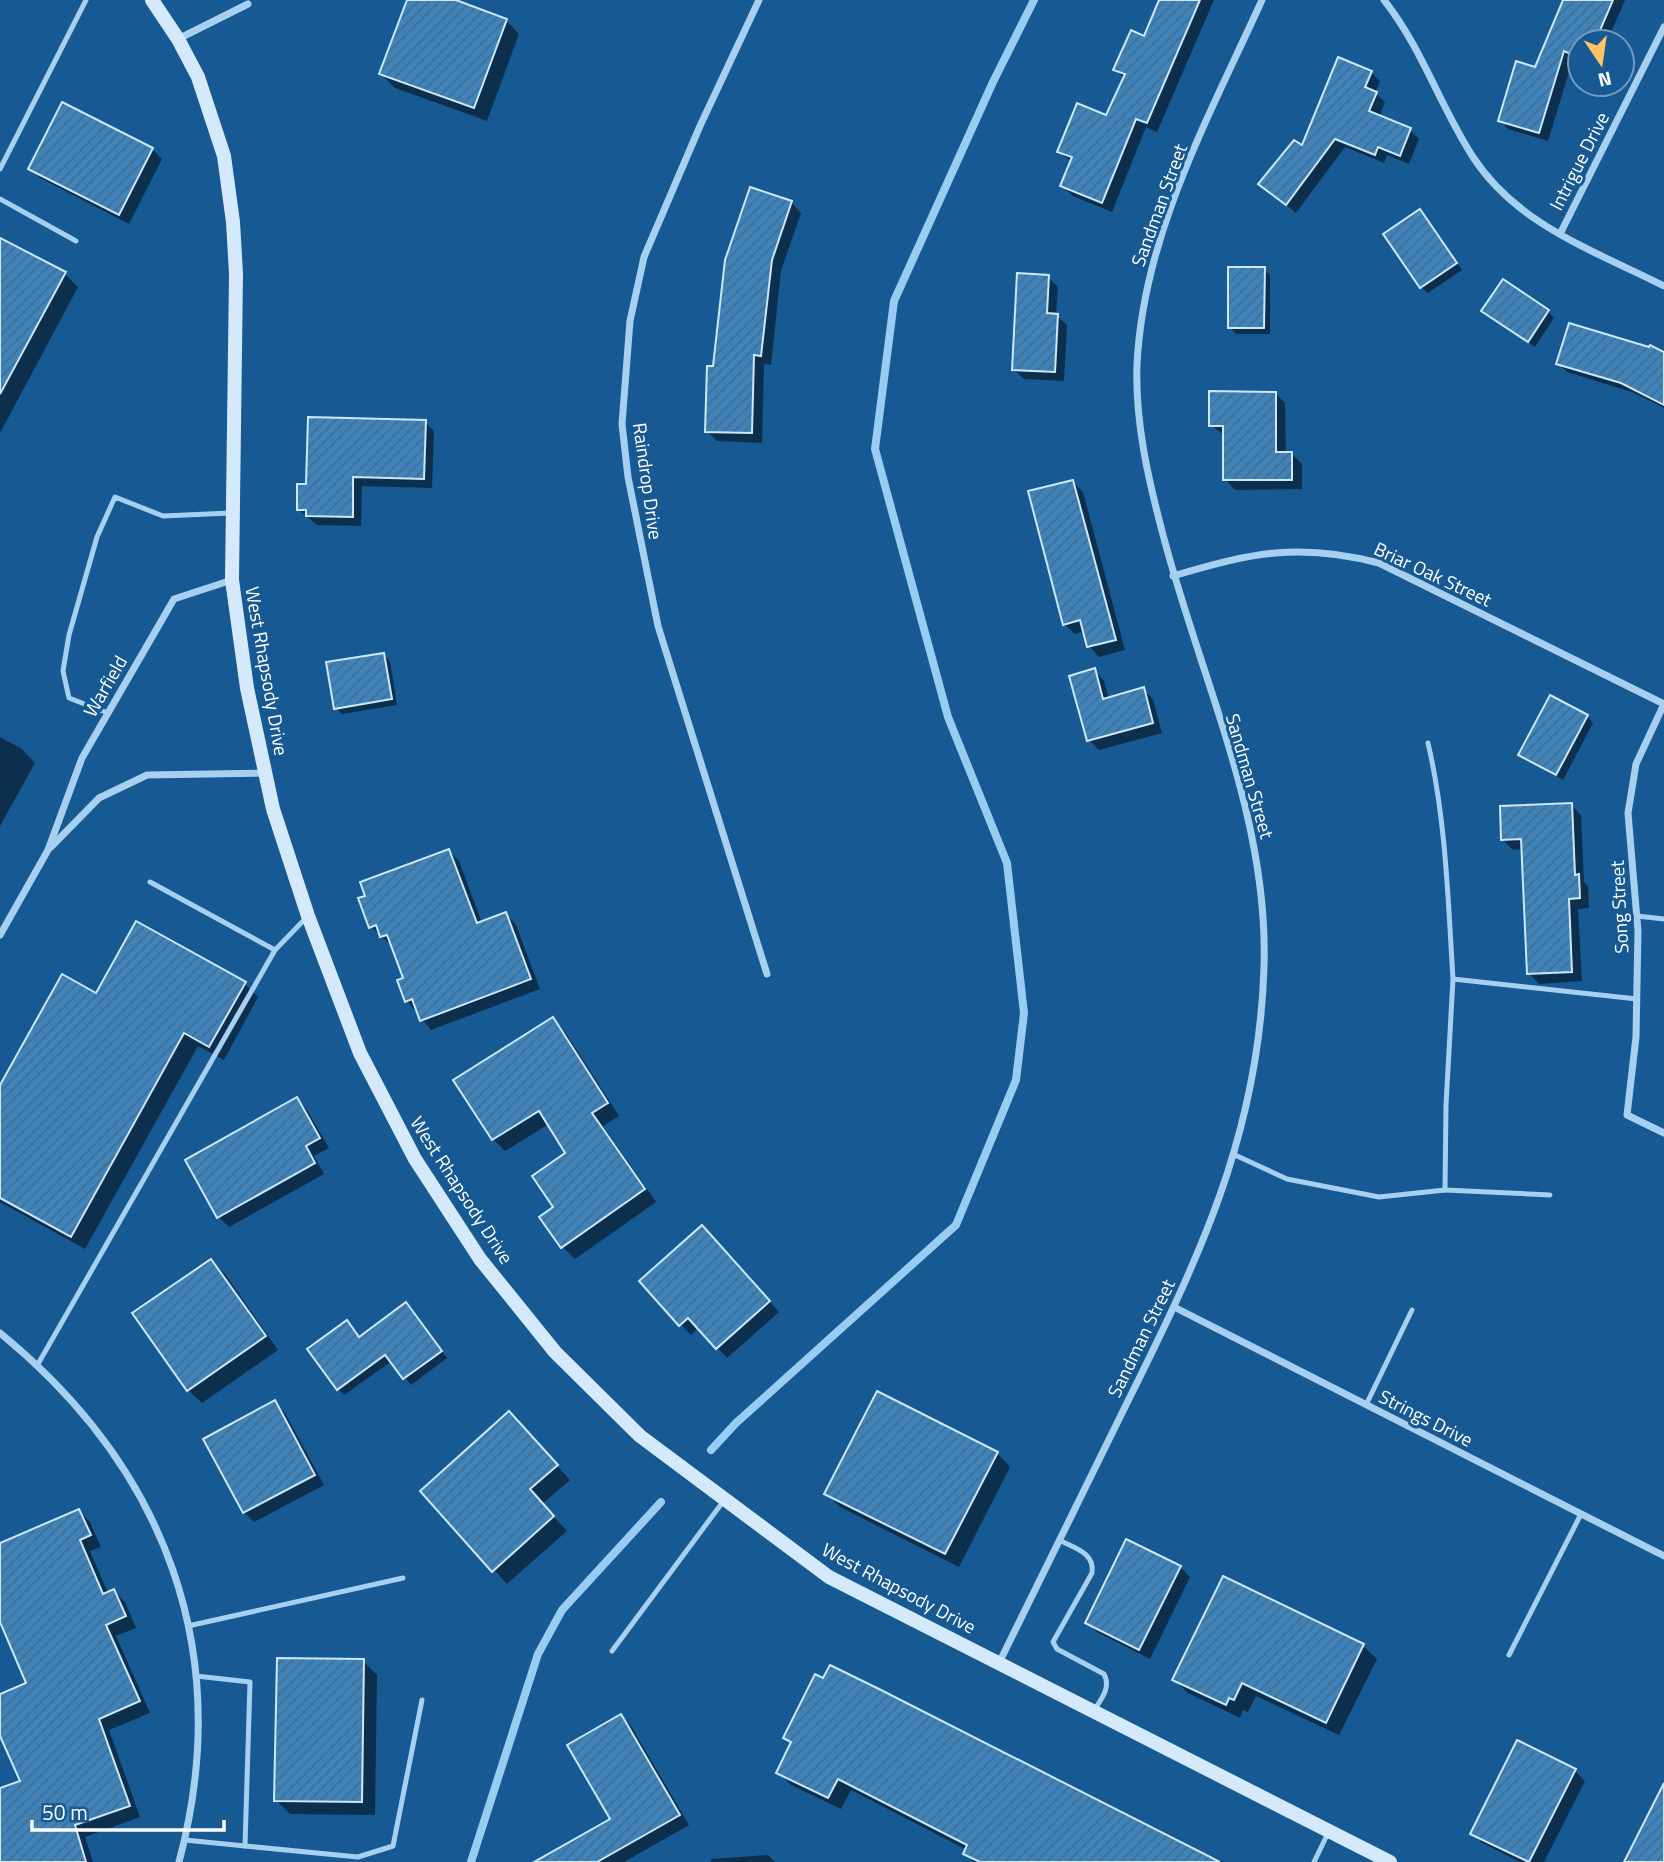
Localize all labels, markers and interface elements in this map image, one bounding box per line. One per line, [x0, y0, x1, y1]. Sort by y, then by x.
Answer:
north arrow [1566, 28, 1636, 98]
text: N [1595, 64, 1615, 96]
street label: Intrigue Drive [1541, 106, 1616, 215]
street label: Sandman Street [1123, 139, 1194, 270]
street label: Raindrop Drive [626, 421, 671, 541]
street label: Briar Oak Street [1370, 534, 1497, 614]
street label: West Rhapsody Drive [238, 584, 297, 758]
street label: Warfield [75, 649, 134, 722]
street label: Sandman Street [1219, 710, 1282, 842]
street label: Song Street [1602, 859, 1635, 954]
street label: West Rhapsody Drive [404, 1110, 521, 1269]
street label: Sandman Street [1099, 1273, 1182, 1402]
street label: Strings Drive [1374, 1381, 1478, 1454]
street label: West Rhapsody Drive [817, 1535, 982, 1641]
scale bar [32, 1788, 224, 1832]
text: 50 m [42, 1796, 88, 1828]

